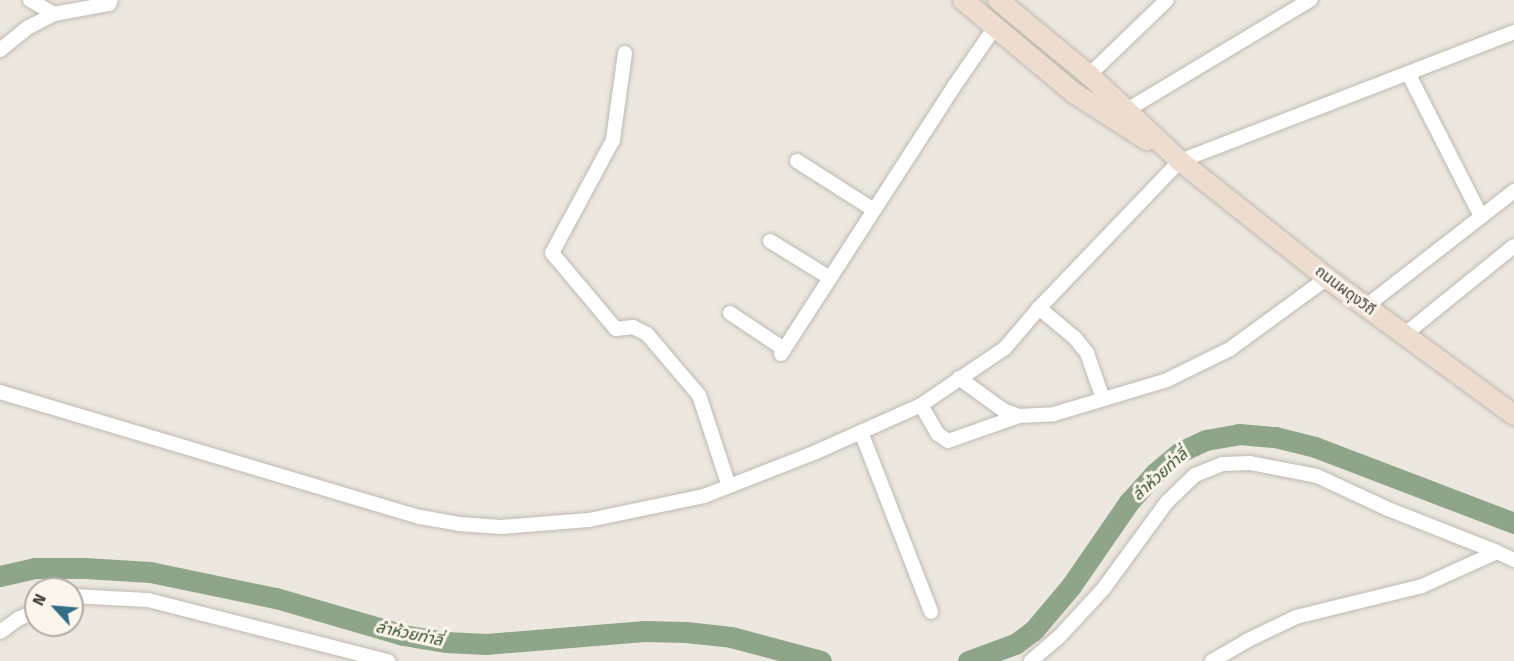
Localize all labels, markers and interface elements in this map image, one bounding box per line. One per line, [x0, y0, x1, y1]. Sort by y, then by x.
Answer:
street label: ถนนผดุงวิถี [1311, 262, 1379, 320]
water label: ลำห้วยท่าลี่ [1128, 445, 1192, 505]
north arrow [24, 577, 84, 637]
text: N [28, 591, 50, 609]
water label: ลำห้วยท่าลี่ [374, 618, 444, 650]

